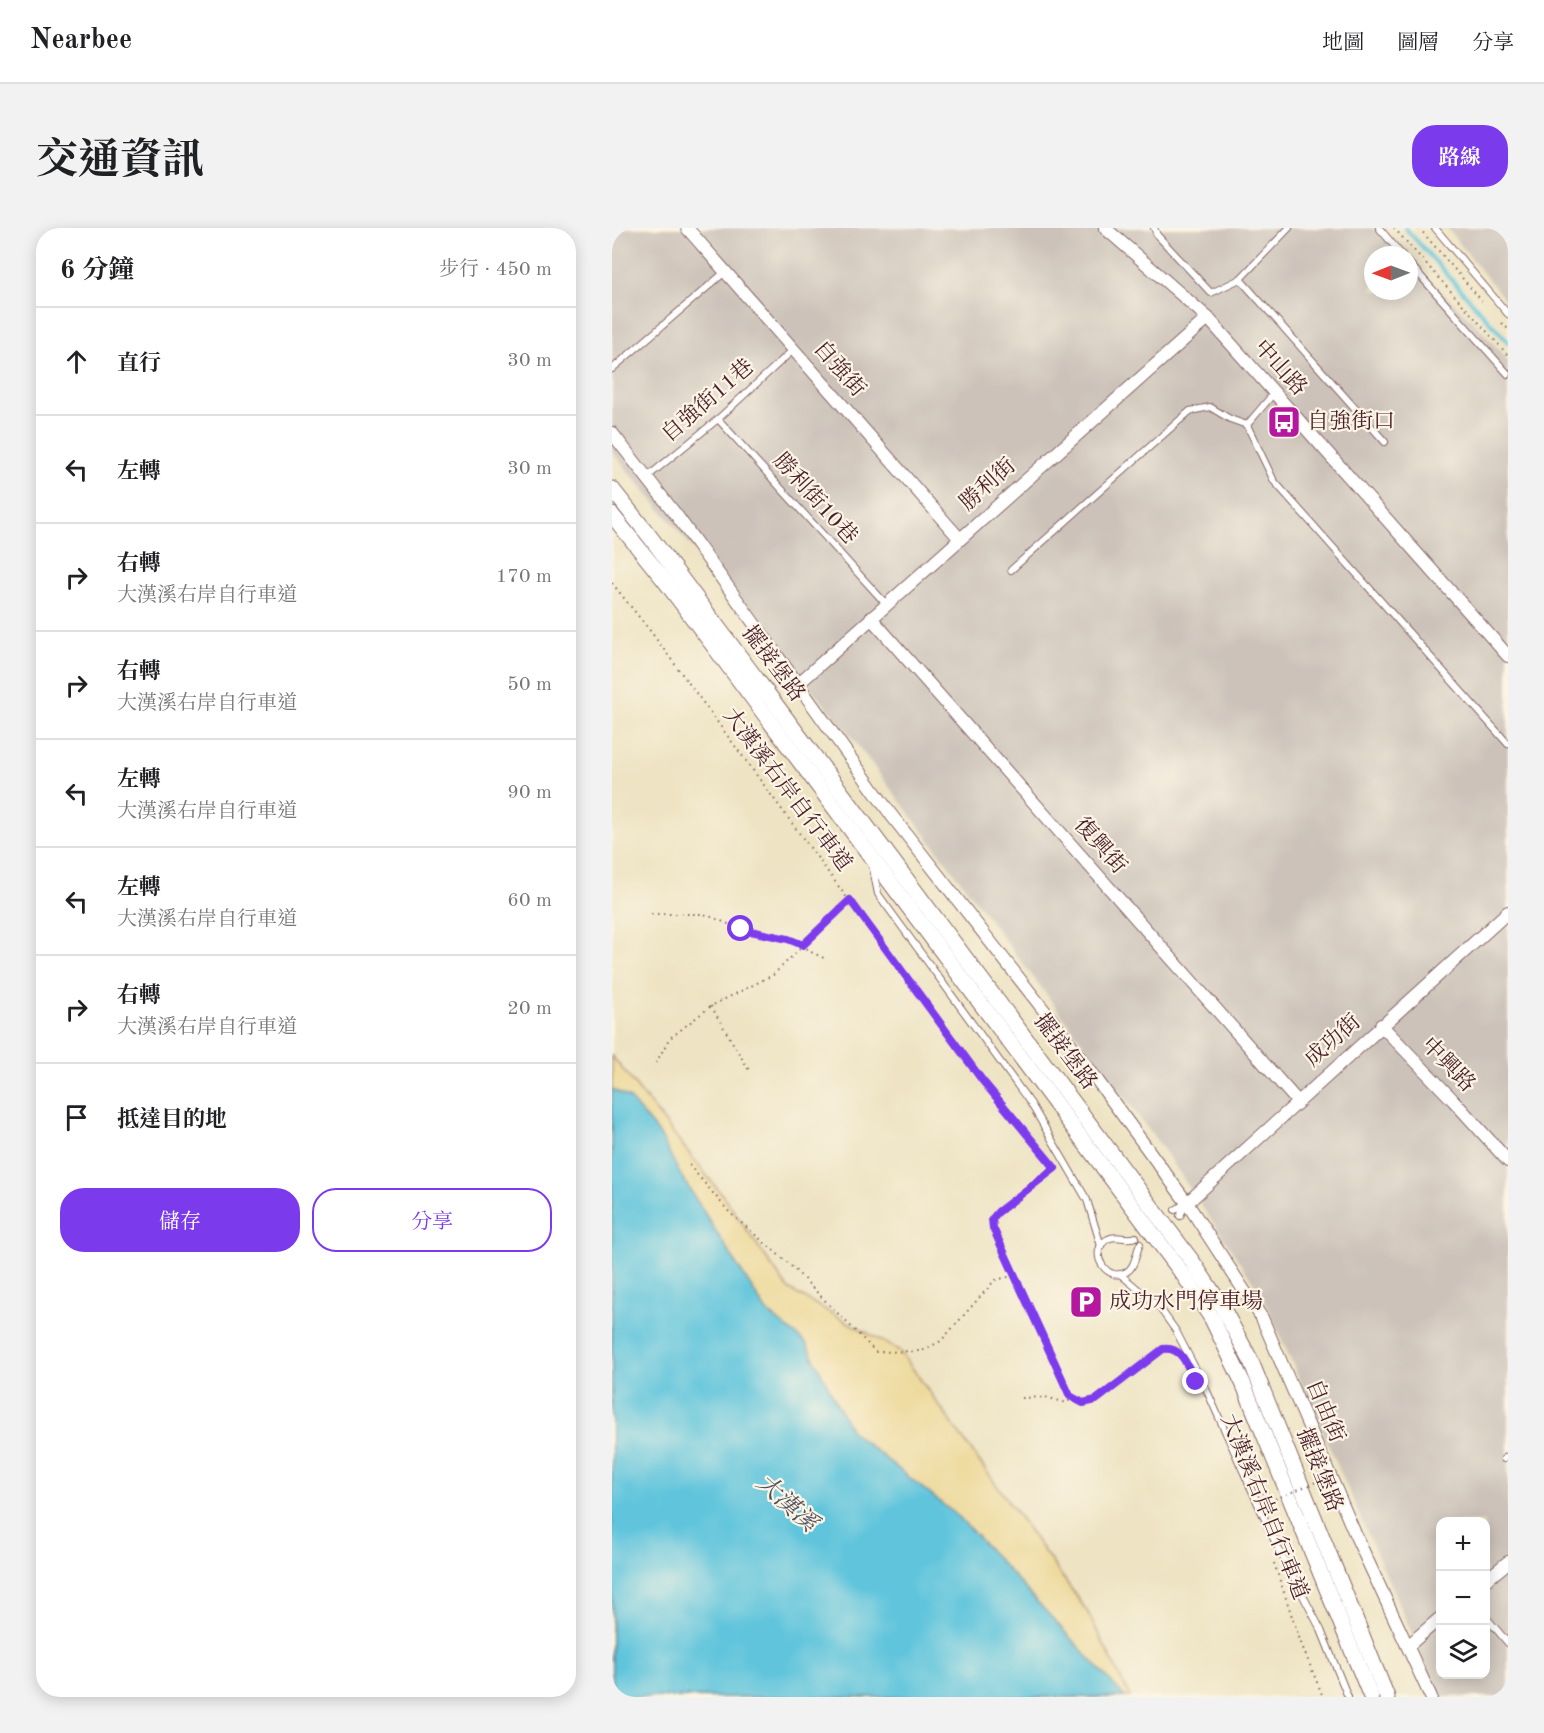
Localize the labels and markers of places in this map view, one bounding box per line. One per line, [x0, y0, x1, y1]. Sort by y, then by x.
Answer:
bus stop icon: 自強街口 [1266, 404, 1302, 440]
place label: 自強街口 [1307, 409, 1395, 433]
parking icon: 成功水門停車場 [1068, 1284, 1104, 1320]
place label: 成功水門停車場 [1109, 1289, 1263, 1313]

